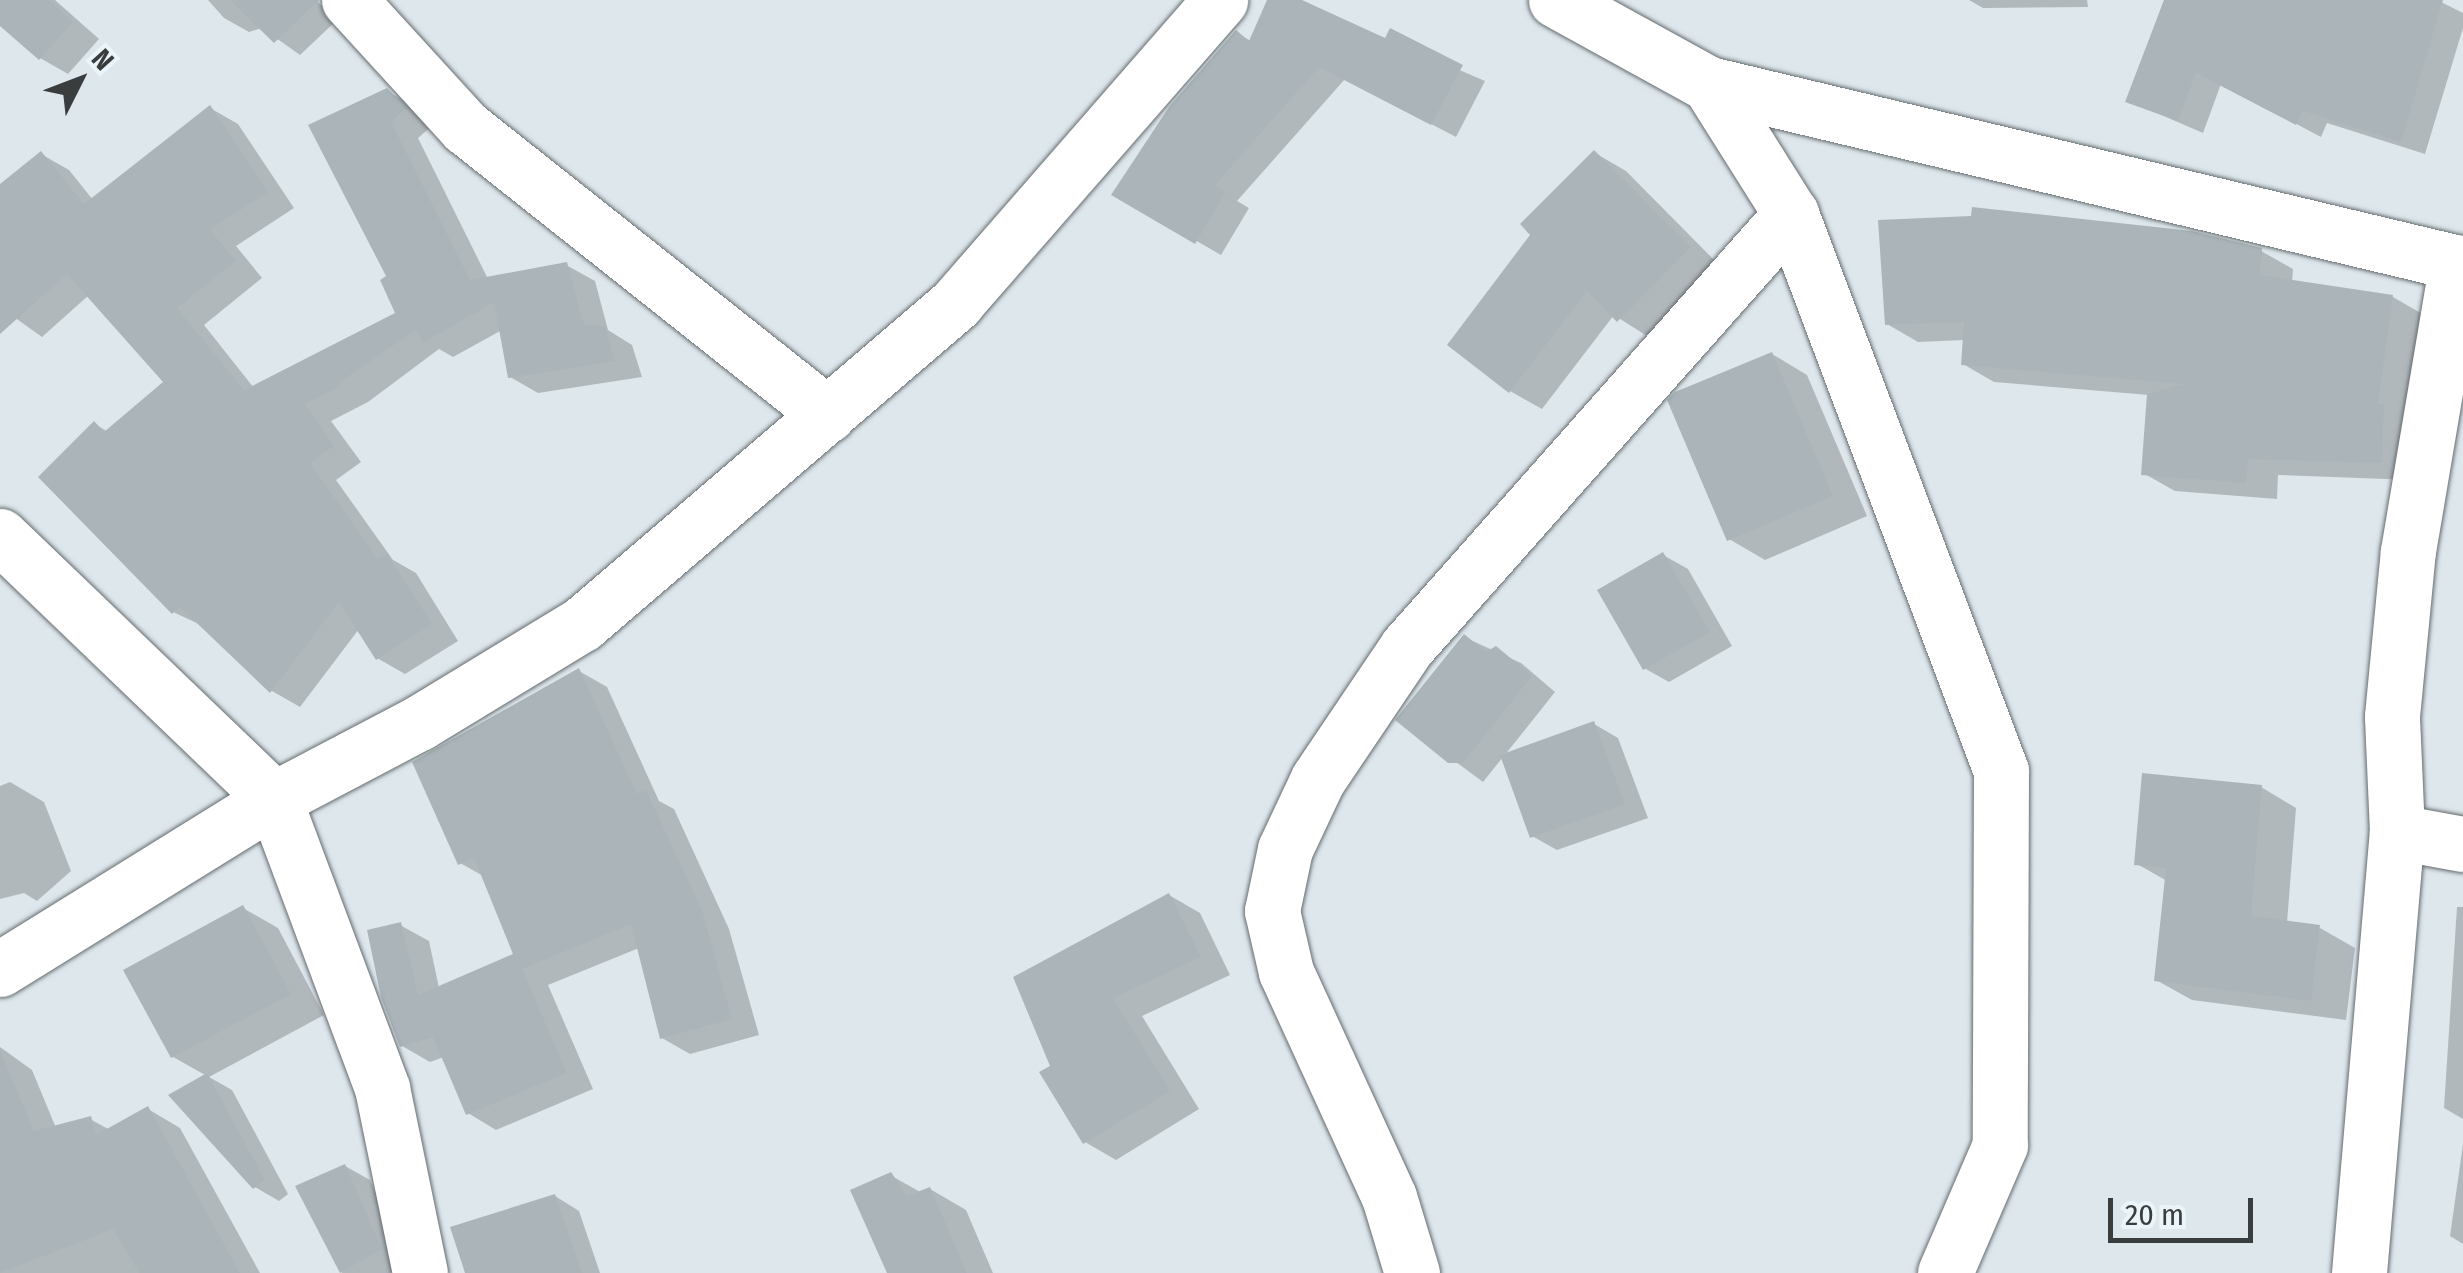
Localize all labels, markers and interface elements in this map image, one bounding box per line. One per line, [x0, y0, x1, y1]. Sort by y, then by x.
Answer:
north arrow [30, 30, 130, 130]
text: N [85, 42, 121, 77]
scale bar [2113, 1178, 2258, 1240]
text: 20 m [2125, 1197, 2184, 1233]

